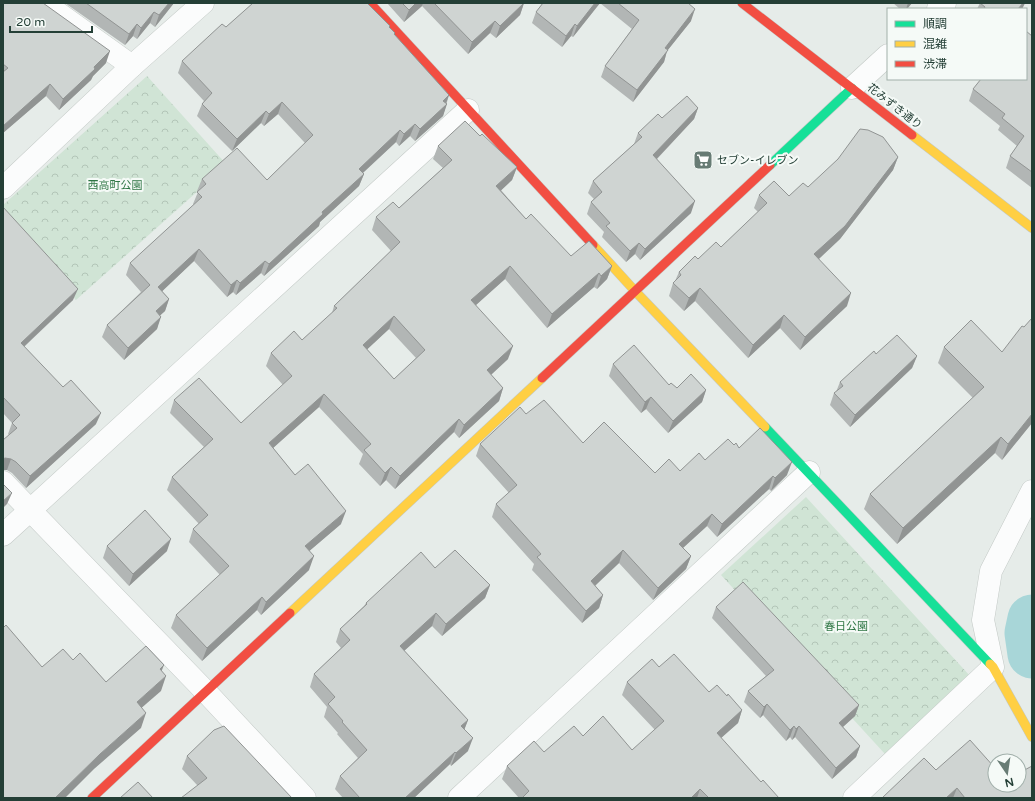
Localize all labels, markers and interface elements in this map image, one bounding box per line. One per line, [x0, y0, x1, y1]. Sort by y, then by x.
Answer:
scale bar [10, 8, 92, 34]
legend [887, 8, 1027, 80]
text: 20 m [16, 15, 45, 29]
text: 順調 [923, 17, 947, 31]
text: 混雑 [923, 37, 947, 51]
text: 渋滞 [923, 57, 947, 71]
street label: 花みずき通り [865, 81, 925, 132]
supermarket icon: セブン-イレブン [692, 149, 714, 171]
place label: セブン-イレブン [717, 154, 799, 167]
park label: 西高町公園 [88, 179, 143, 192]
park label: 春日公園 [824, 620, 868, 633]
north arrow [987, 753, 1027, 793]
text: N [1003, 775, 1015, 790]

